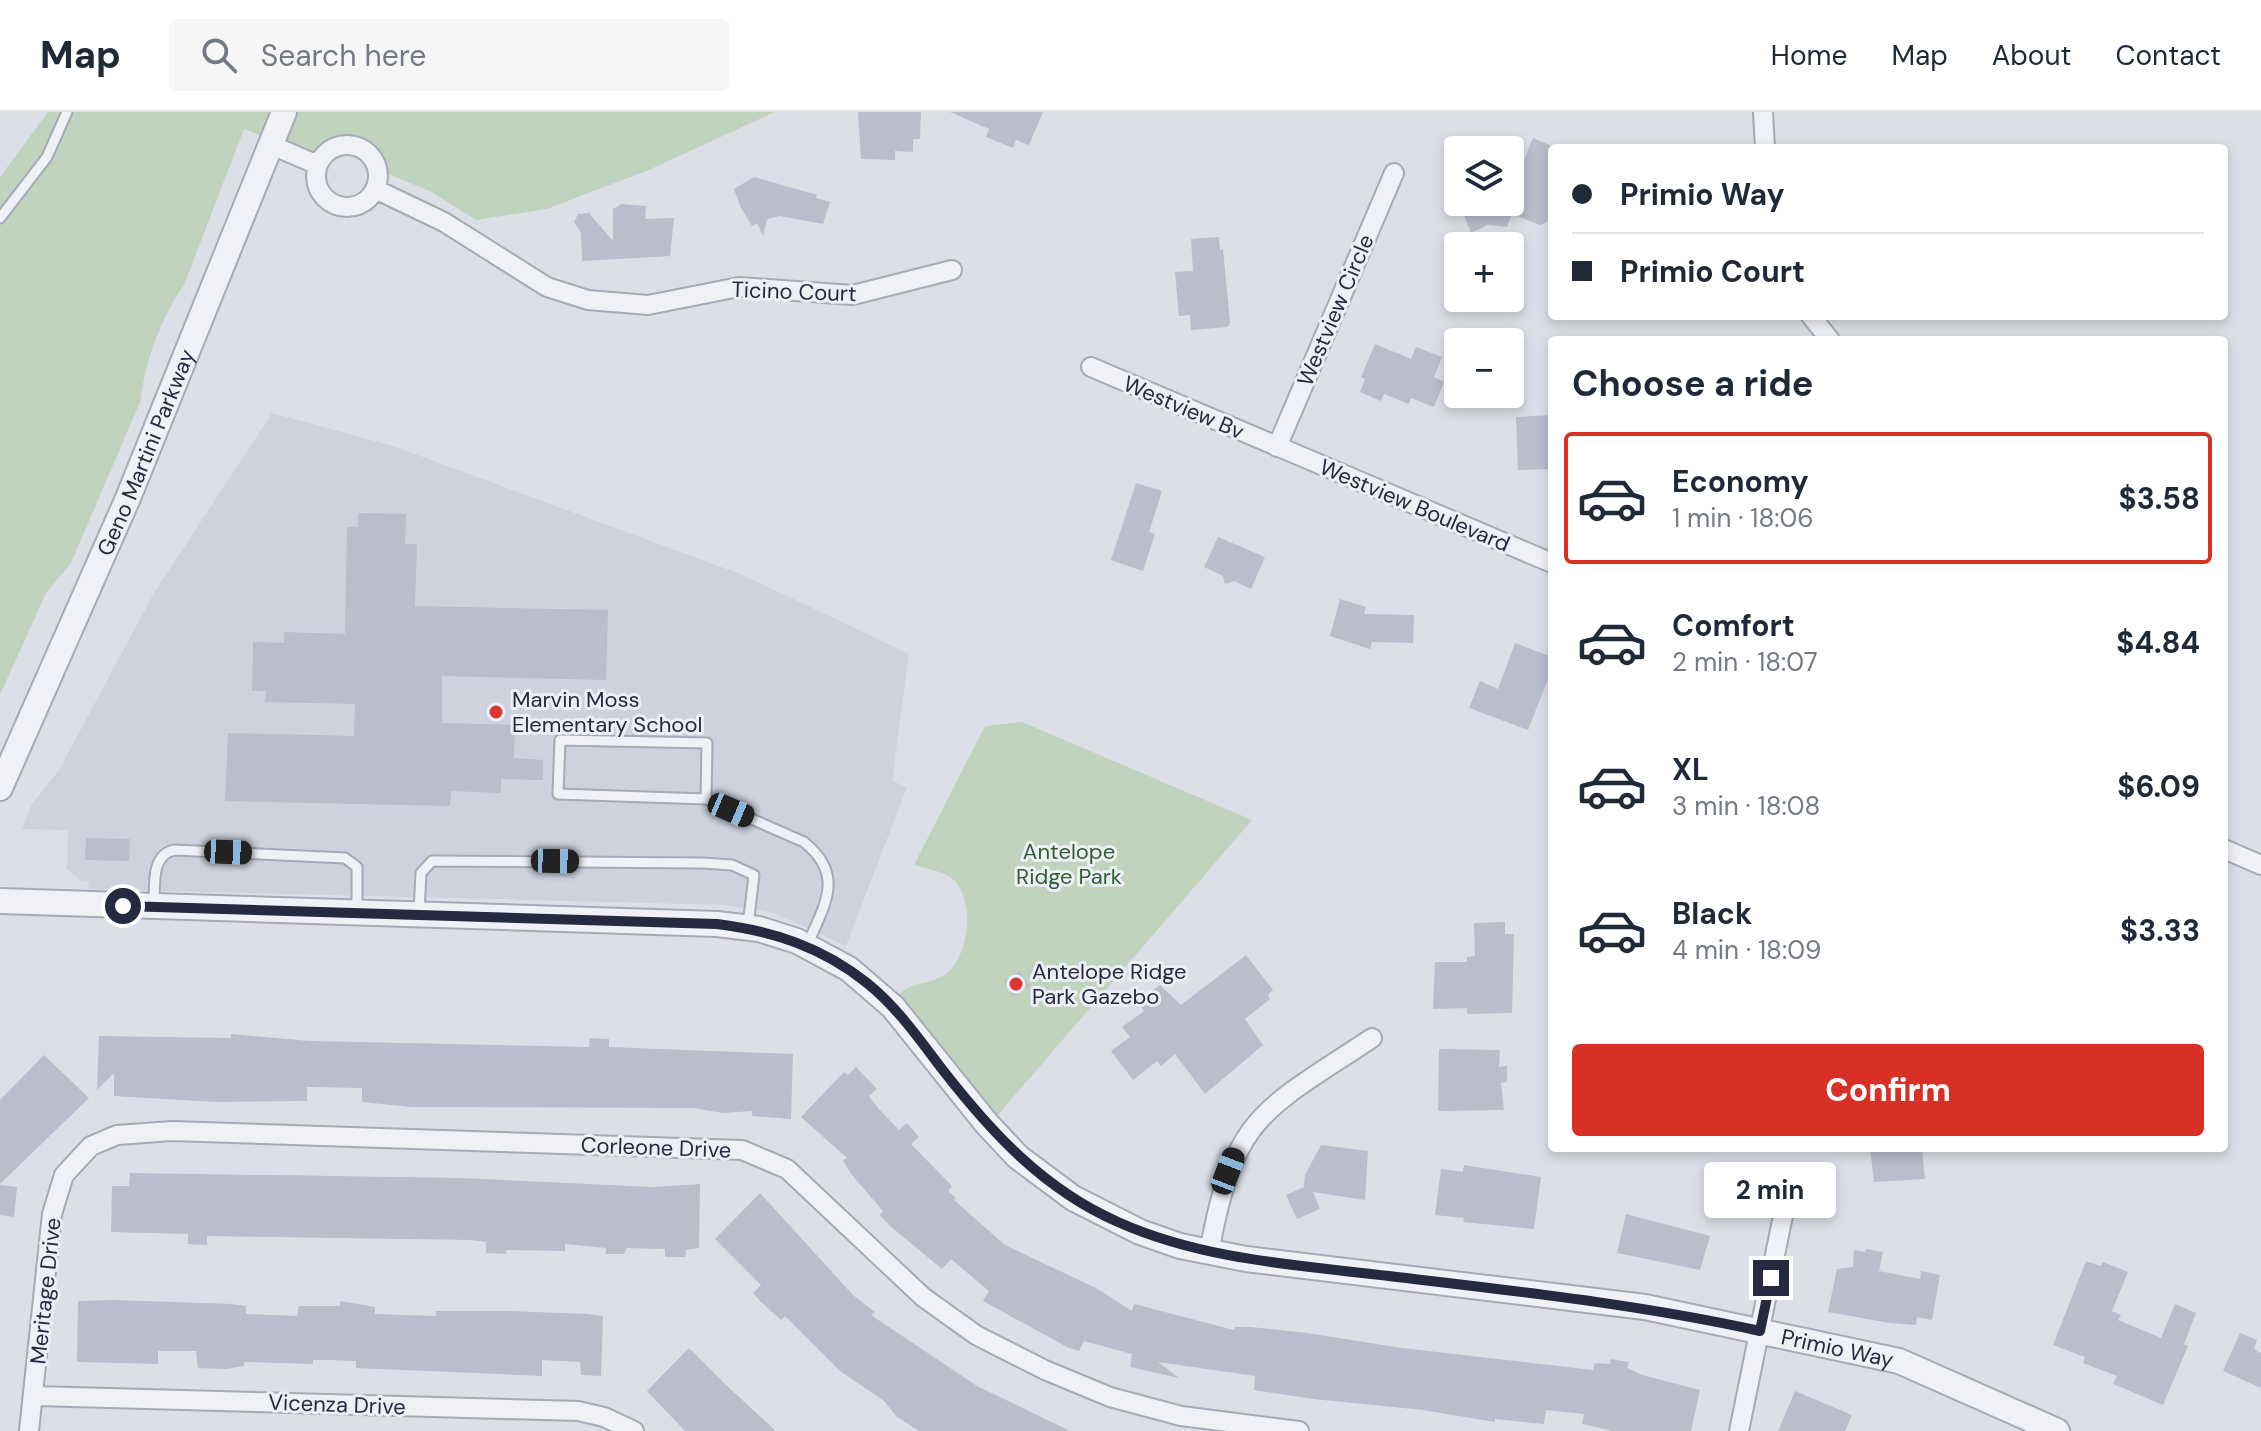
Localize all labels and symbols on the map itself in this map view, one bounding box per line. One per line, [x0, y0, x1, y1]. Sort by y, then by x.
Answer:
street label: Westview Circle [1290, 230, 1380, 391]
street label: Ticino Court [731, 275, 857, 308]
street label: Geno Martini Parkway [90, 345, 202, 560]
street label: Westview Bv [1119, 369, 1249, 446]
street label: Westview Boulevard [1315, 452, 1514, 559]
place label: Marvin Moss Elementary School [512, 685, 702, 739]
marker: Marvin Moss Elementary School [487, 703, 505, 721]
car [704, 790, 758, 830]
park label: Antelope Ridge Park [1016, 837, 1122, 891]
car [204, 839, 252, 865]
car [531, 849, 579, 873]
route start [105, 888, 141, 924]
place label: Antelope Ridge Park Gazebo [1032, 957, 1187, 1011]
marker: Antelope Ridge Park Gazebo [1007, 975, 1025, 993]
street label: Corleone Drive [580, 1130, 732, 1165]
car [1208, 1144, 1248, 1198]
callout: 2 min [1705, 1162, 1837, 1218]
street label: Meritage Drive [23, 1216, 68, 1366]
route end [1753, 1260, 1789, 1296]
street label: Primio Way [1778, 1322, 1896, 1374]
street label: Vicenza Drive [268, 1388, 406, 1421]

